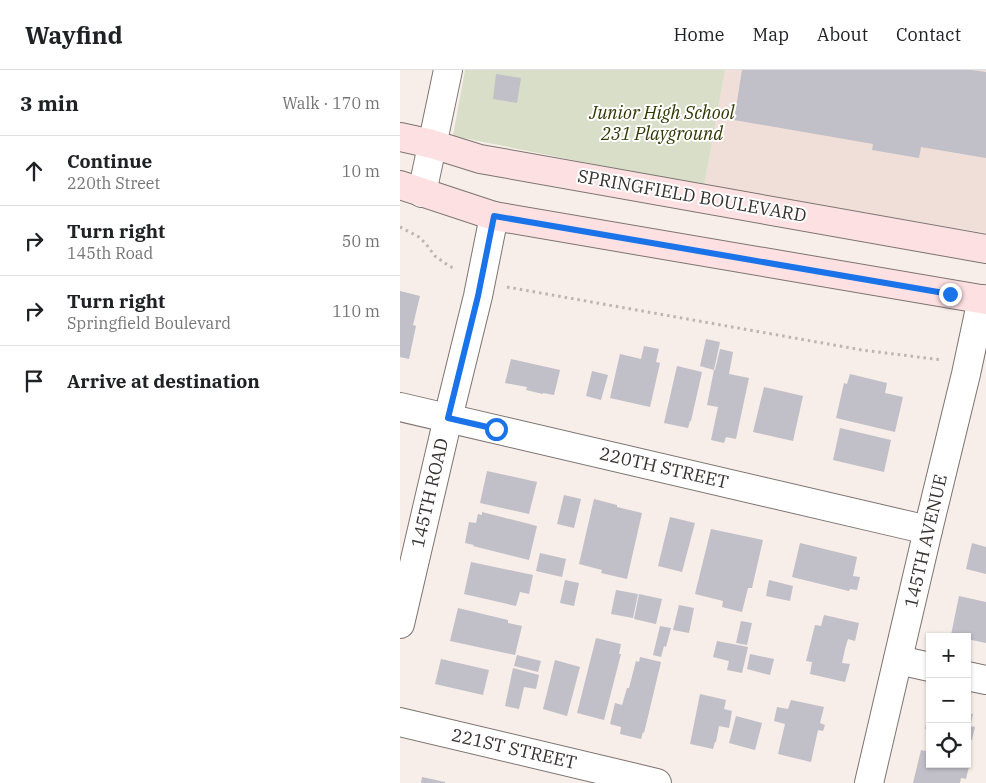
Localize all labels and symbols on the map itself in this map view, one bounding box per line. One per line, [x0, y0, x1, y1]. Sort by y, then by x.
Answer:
park label: Junior High School 231 Playground [588, 101, 736, 145]
street label: SPRINGFIELD BOULEVARD [576, 164, 808, 227]
route end [939, 283, 962, 306]
route start [485, 418, 508, 441]
street label: 145TH ROAD [406, 436, 453, 550]
street label: 220TH STREET [597, 442, 731, 494]
street label: 145TH AVENUE [899, 472, 952, 610]
street label: 221ST STREET [449, 723, 579, 774]

